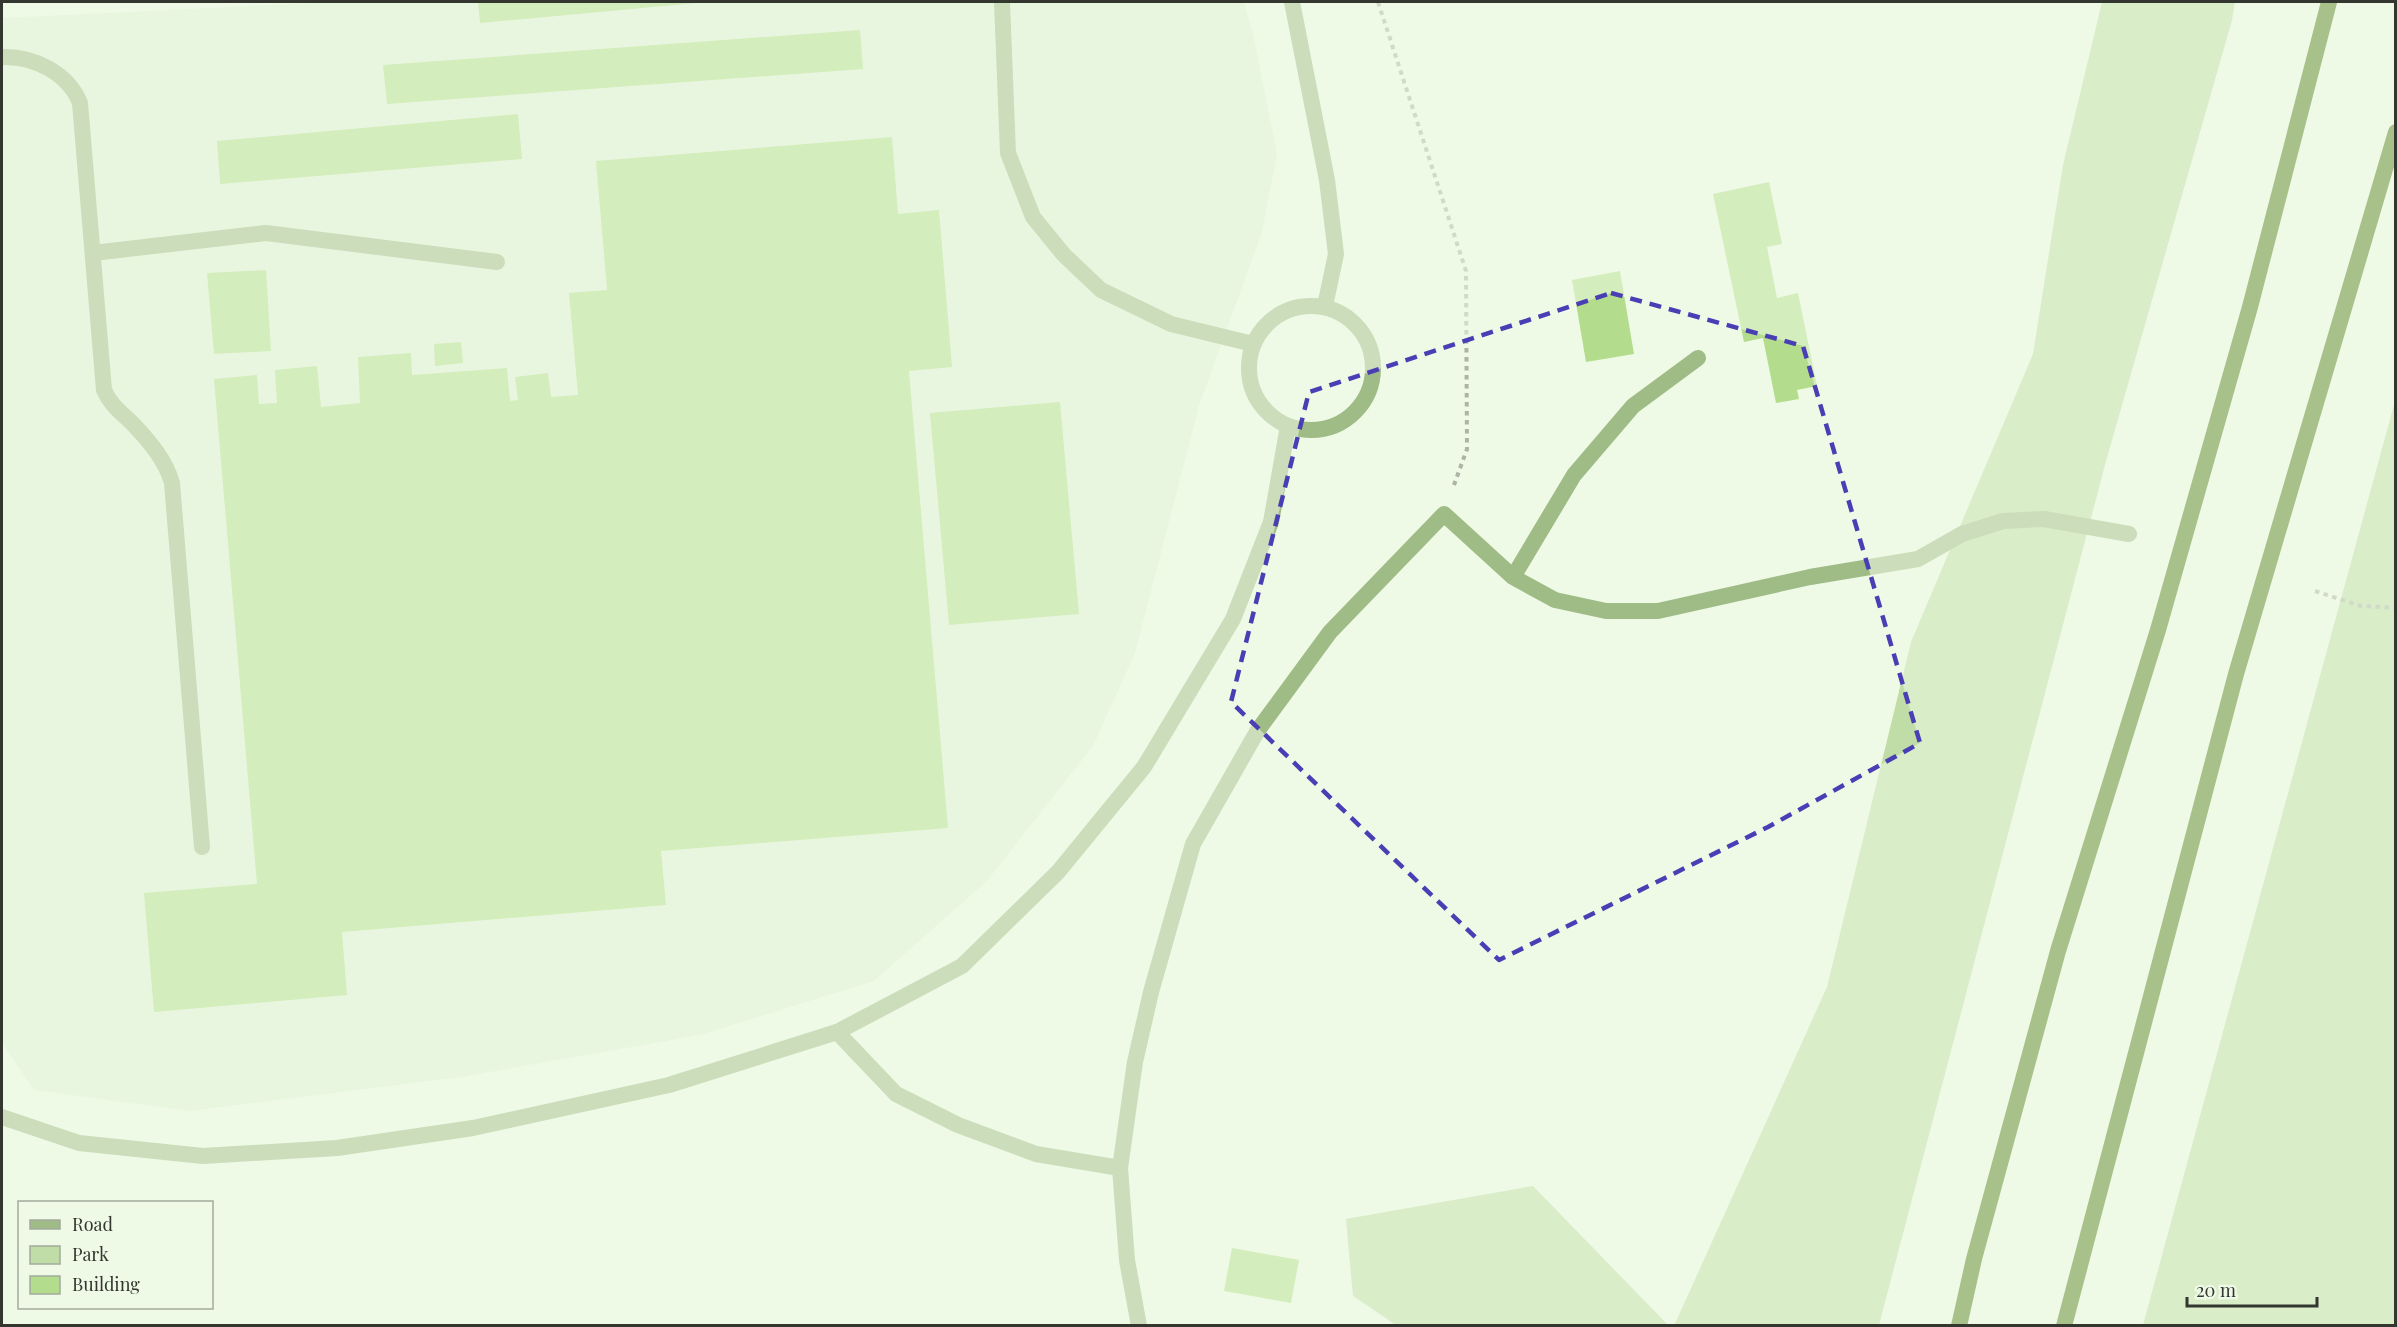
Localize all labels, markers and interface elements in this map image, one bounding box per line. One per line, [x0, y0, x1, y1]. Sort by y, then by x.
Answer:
legend [18, 1201, 213, 1309]
text: Road [72, 1212, 113, 1236]
text: Park [72, 1242, 109, 1266]
scale bar [2187, 1270, 2318, 1308]
text: Building [72, 1272, 140, 1296]
text: 20 m [2196, 1278, 2236, 1302]

